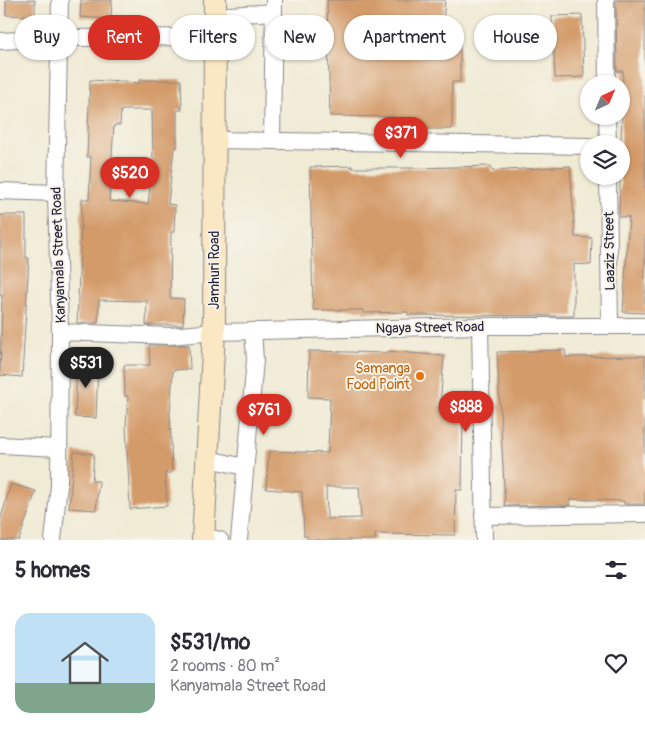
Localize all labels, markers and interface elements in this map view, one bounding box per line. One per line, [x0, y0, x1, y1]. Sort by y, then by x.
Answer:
chip: Buy [15, 15, 78, 60]
chip: Rent [88, 15, 160, 60]
chip: Filters [170, 15, 255, 60]
chip: New [265, 15, 334, 60]
chip: Apartment [344, 15, 464, 60]
chip: House [474, 15, 557, 60]
north arrow [580, 75, 630, 125]
map controls [580, 75, 630, 185]
pin: $371 [371, 116, 431, 159]
text: $371 [385, 123, 417, 143]
button: layers [580, 135, 630, 185]
pin: $520 [100, 156, 160, 199]
text: $520 [111, 163, 149, 183]
street label: Kanyamala Street Road [48, 186, 69, 323]
street label: Laaziz Street [600, 211, 619, 291]
street label: Jamhuri Road [206, 230, 223, 309]
street label: Ngaya Street Road [376, 318, 485, 337]
pin: $531 [56, 346, 116, 389]
text: $531 [70, 353, 102, 373]
place label: Samanga Food Point [346, 360, 410, 393]
marker: Samanga Food Point [414, 370, 426, 382]
pin: $888 [436, 390, 496, 433]
pin: $761 [234, 394, 294, 436]
text: $888 [450, 397, 482, 417]
text: $761 [248, 400, 280, 420]
icon: filters [602, 556, 630, 584]
text: 5 homes [15, 557, 90, 584]
text: $531/mo [170, 629, 250, 656]
icon: home [55, 633, 115, 693]
icon: heart [602, 649, 630, 677]
text: 2 rooms · 80 m² [170, 656, 280, 676]
text: Kanyamala Street Road [170, 676, 326, 696]

